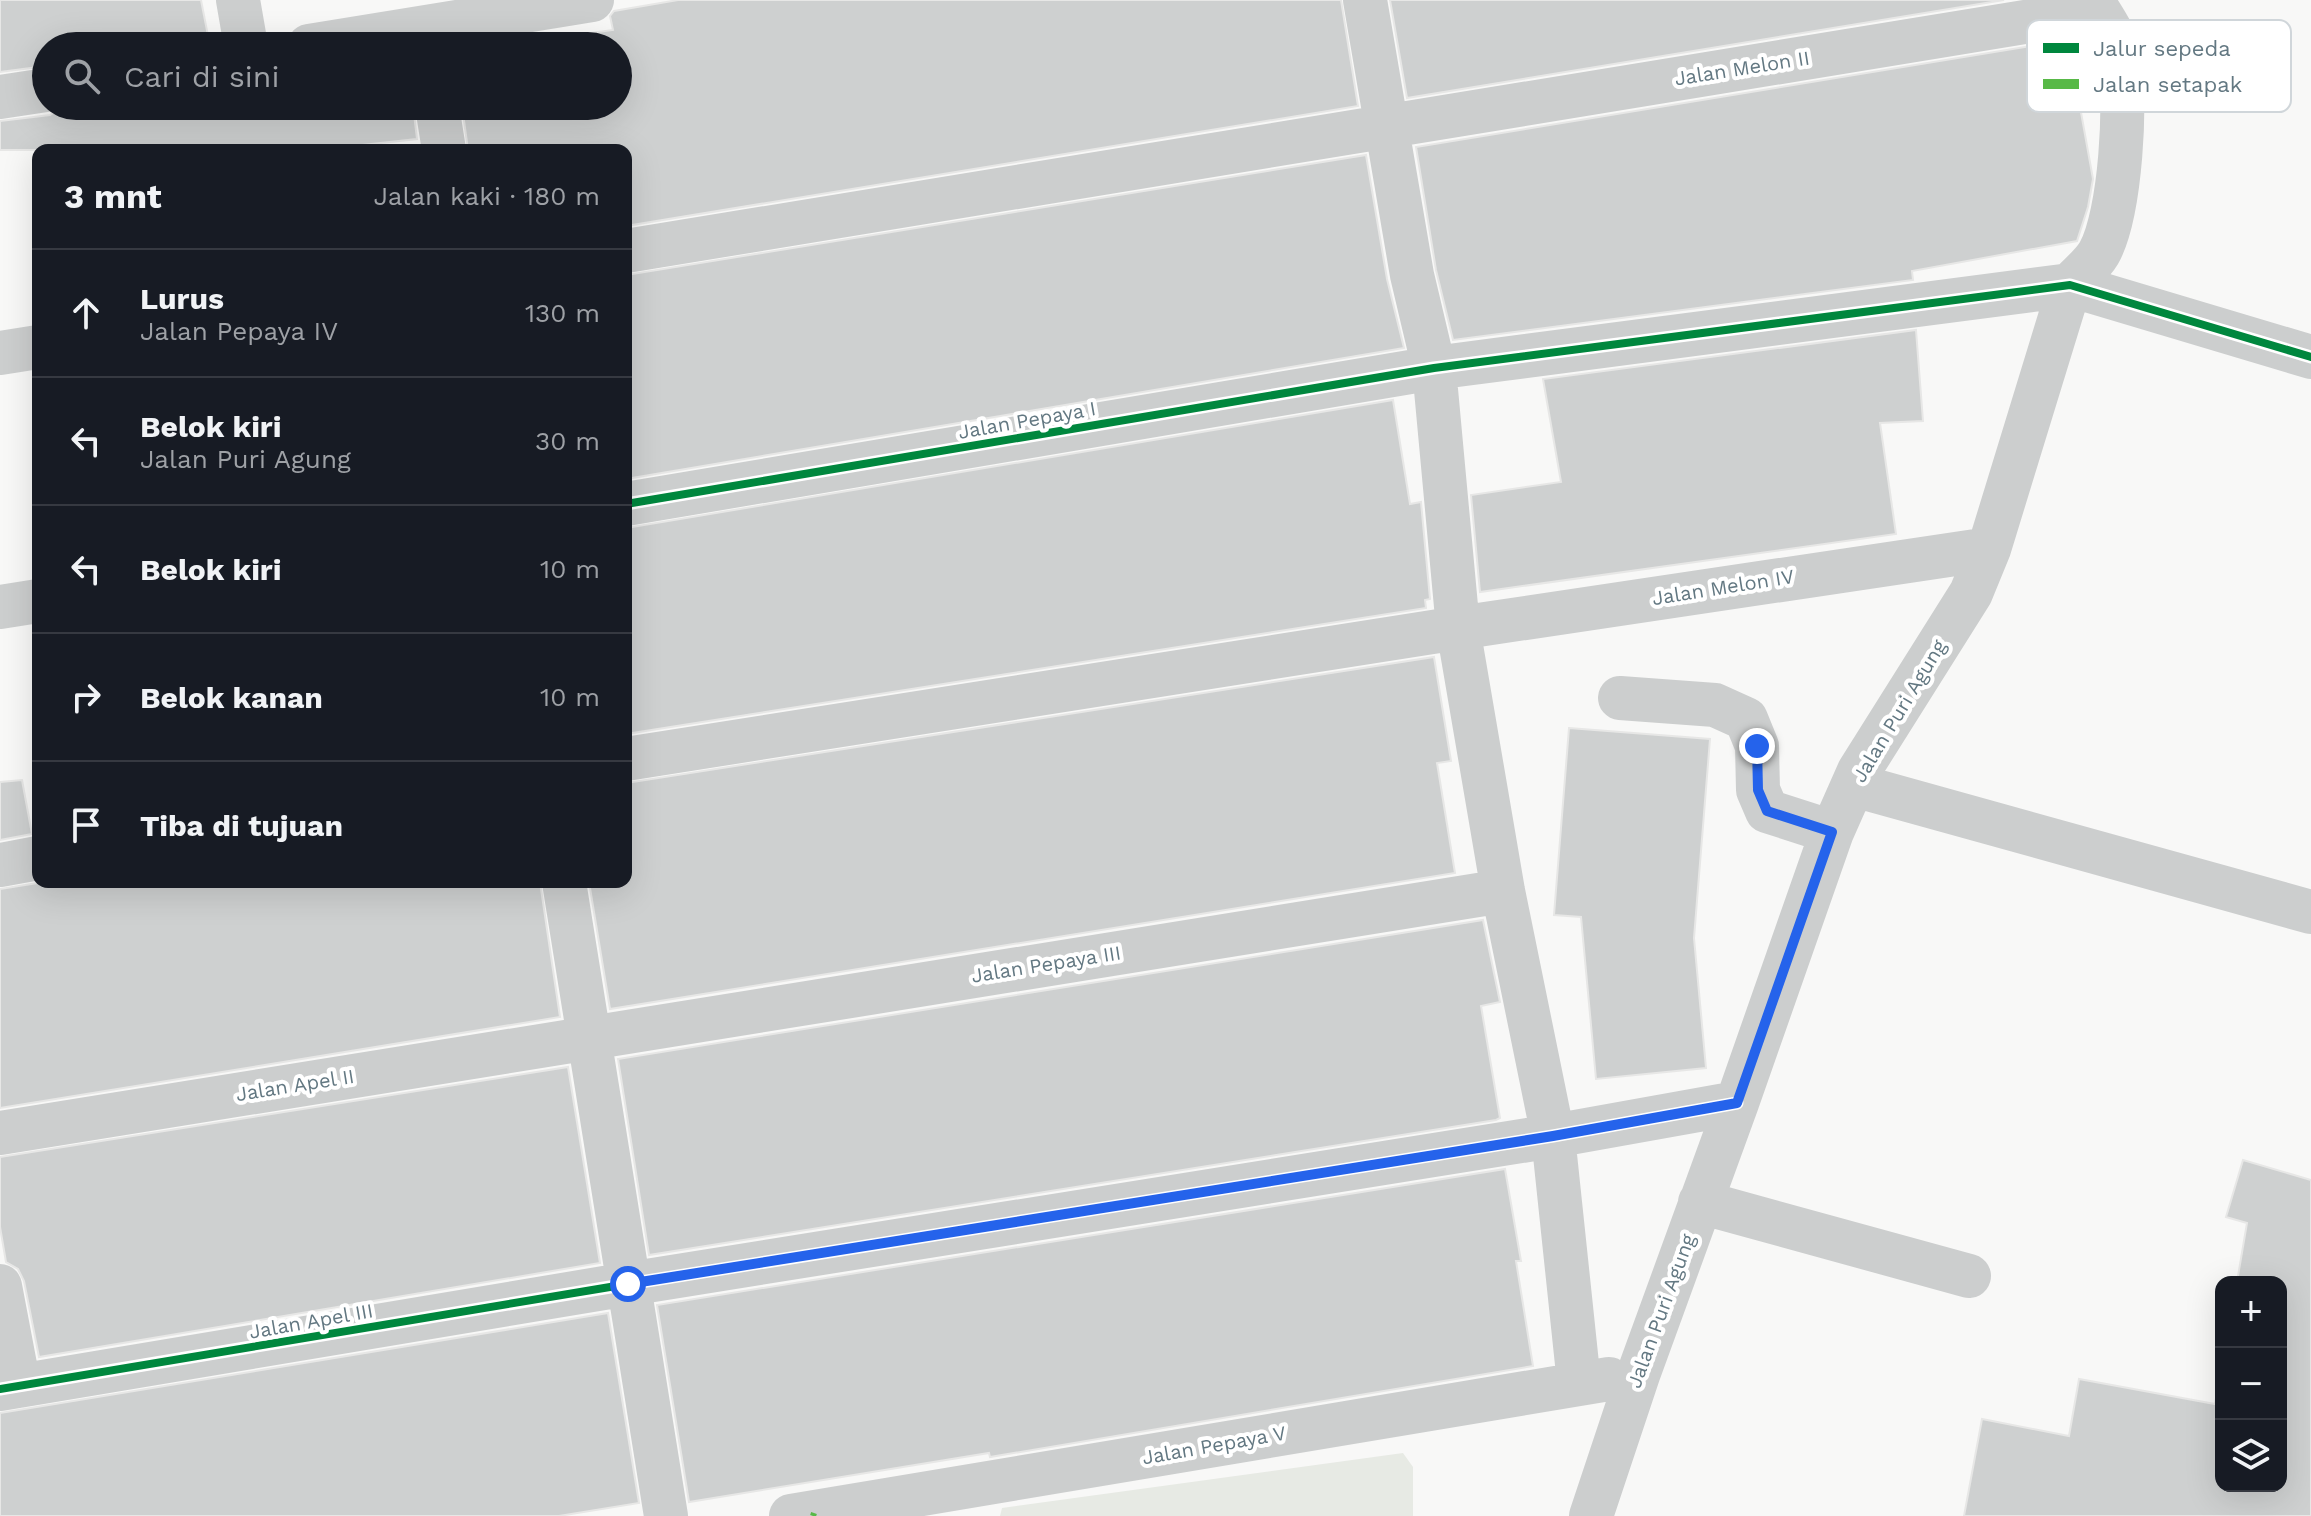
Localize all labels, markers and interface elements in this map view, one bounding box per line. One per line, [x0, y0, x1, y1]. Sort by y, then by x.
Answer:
legend [2027, 20, 2291, 112]
search box [32, 32, 632, 120]
text: Jalur sepeda [2093, 36, 2231, 61]
street label: Jalan Melon II [1673, 45, 1811, 91]
icon: search [60, 54, 104, 98]
text: Cari di sini [124, 59, 279, 94]
text: Jalan setapak [2093, 72, 2242, 97]
text: 3 mnt [64, 176, 162, 216]
text: Jalan kaki · 180 m [373, 181, 600, 211]
text: Lurus [140, 281, 224, 316]
icon: ahead [64, 291, 108, 335]
text: 130 m [525, 298, 600, 328]
text: Jalan Pepaya IV [140, 316, 338, 346]
street label: Jalan Pepaya I [956, 396, 1098, 444]
text: Belok kiri [140, 409, 282, 444]
icon: left [64, 419, 108, 463]
text: 30 m [535, 426, 600, 456]
text: Jalan Puri Agung [140, 444, 351, 474]
icon: left [64, 547, 108, 591]
text: Belok kiri [140, 552, 282, 587]
text: 10 m [540, 554, 600, 584]
street label: Jalan Melon IV [1650, 564, 1796, 610]
street label: Jalan Puri Agung [1847, 635, 1951, 787]
icon: right [64, 675, 108, 719]
text: Belok kanan [140, 680, 323, 715]
text: 10 m [540, 682, 600, 712]
route end [1739, 728, 1775, 764]
icon: arrive [64, 803, 108, 847]
text: Tiba di tujuan [140, 808, 343, 843]
street label: Jalan Pepaya III [969, 940, 1123, 988]
street label: Jalan Apel II [234, 1064, 356, 1106]
street label: Jalan Puri Agung [1622, 1230, 1700, 1391]
route start [610, 1266, 646, 1302]
map controls [2215, 1276, 2287, 1492]
button: + [2215, 1276, 2287, 1348]
street label: Jalan Apel III [247, 1298, 375, 1344]
button: − [2215, 1348, 2287, 1420]
button: layers [2215, 1420, 2287, 1492]
street label: Jalan Pepaya V [1140, 1421, 1288, 1469]

